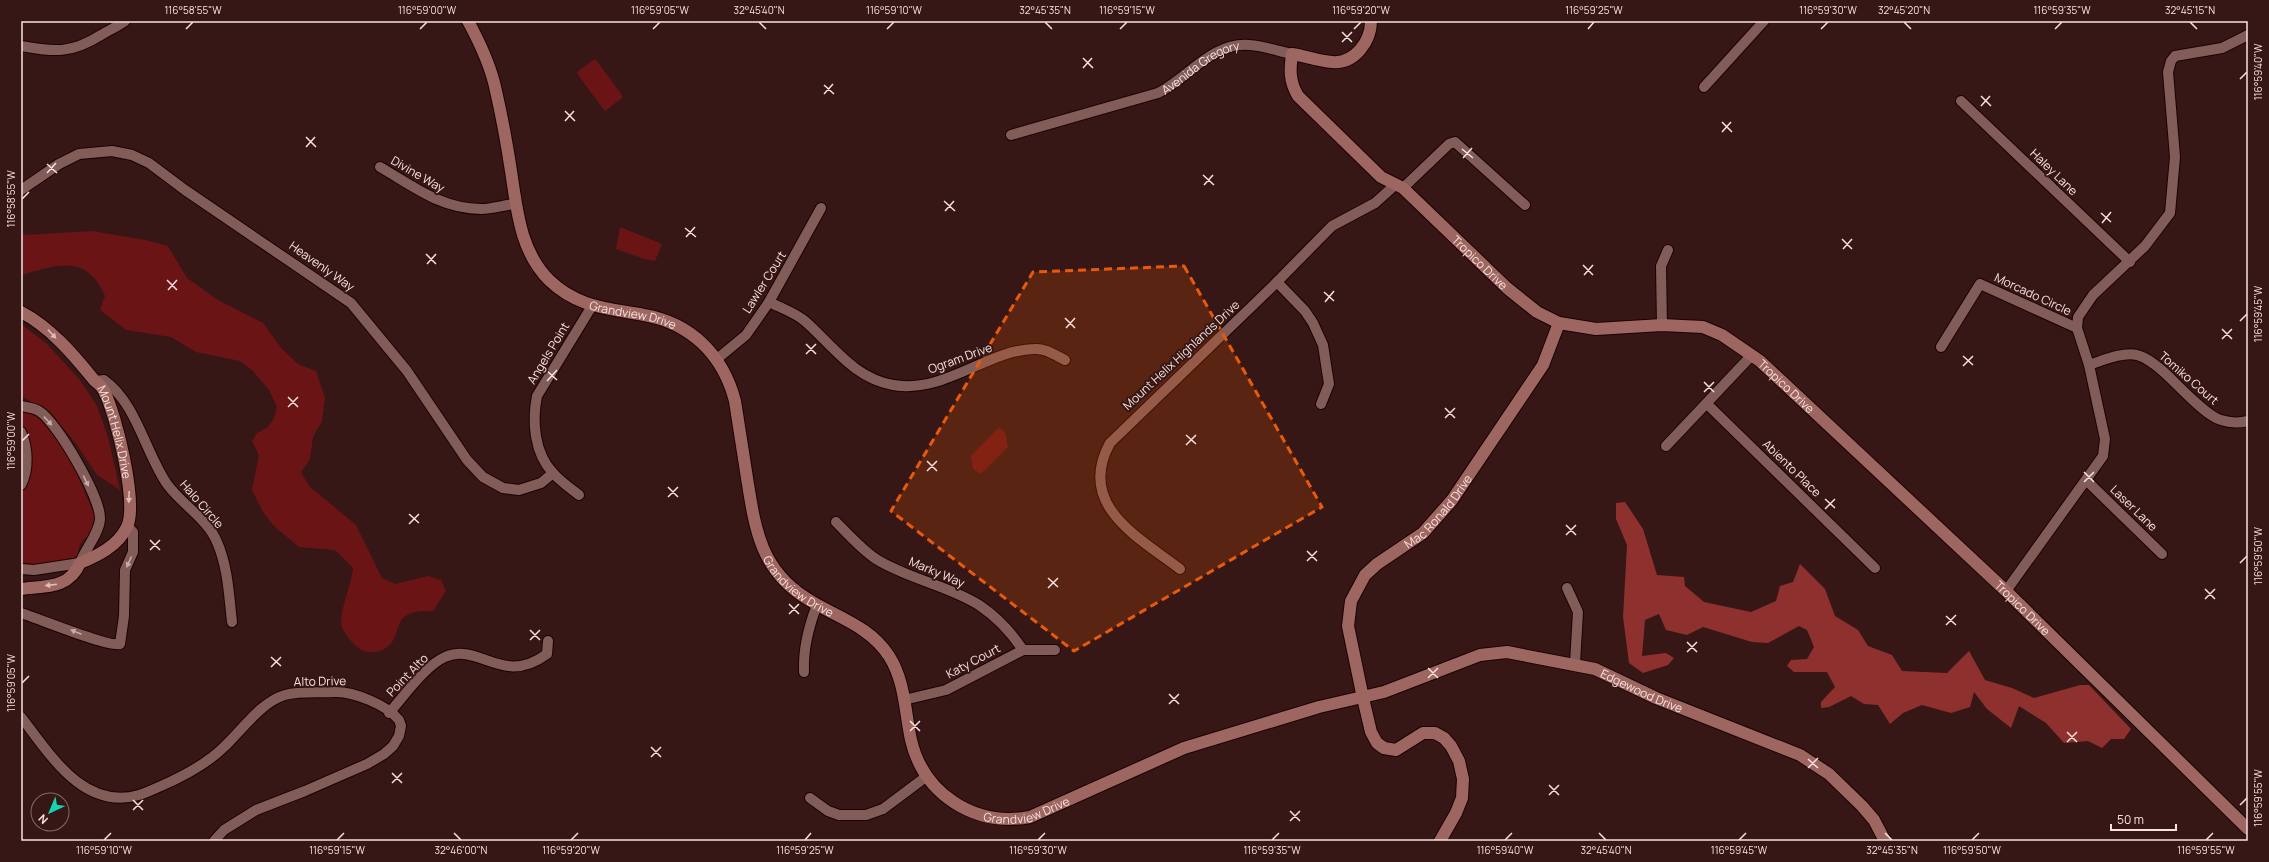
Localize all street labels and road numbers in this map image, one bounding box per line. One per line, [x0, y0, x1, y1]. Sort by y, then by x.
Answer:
street label: Avenida Gregory [1158, 36, 1241, 98]
street label: Haley Lane [2026, 145, 2082, 199]
street label: Divine Way [388, 152, 449, 197]
street label: Tropico Drive [1448, 231, 1512, 293]
street label: Heavenly Way [286, 237, 359, 295]
street label: Lawler Court [738, 248, 790, 316]
street label: Morcado Circle [1992, 269, 2074, 319]
street label: Grandview Drive [588, 296, 679, 333]
street label: Mount Helix Highlands Drive [1119, 296, 1243, 414]
street label: Angels Point [523, 319, 573, 387]
street label: Ogram Drive [926, 339, 994, 377]
street label: Tomiko Court [2156, 347, 2222, 409]
street label: Tropico Drive [1755, 355, 1819, 417]
street label: Mount Helix Drive [94, 382, 136, 480]
street label: Abiento Place [1759, 436, 1825, 500]
street label: Mac Ronald Drive [1401, 471, 1476, 552]
street label: Halo Circle [176, 476, 228, 532]
street label: Laser Lane [2107, 481, 2161, 535]
street label: Grandview Drive [759, 552, 837, 621]
street label: Marky Way [906, 553, 968, 592]
street label: Tropico Drive [1991, 576, 2054, 639]
street label: Katy Court [943, 640, 1003, 682]
street label: Point Alto [382, 650, 432, 700]
street label: Edgewood Drive [1598, 664, 1686, 716]
street label: Alto Drive [294, 672, 346, 690]
street label: Grandview Drive [982, 792, 1072, 827]

